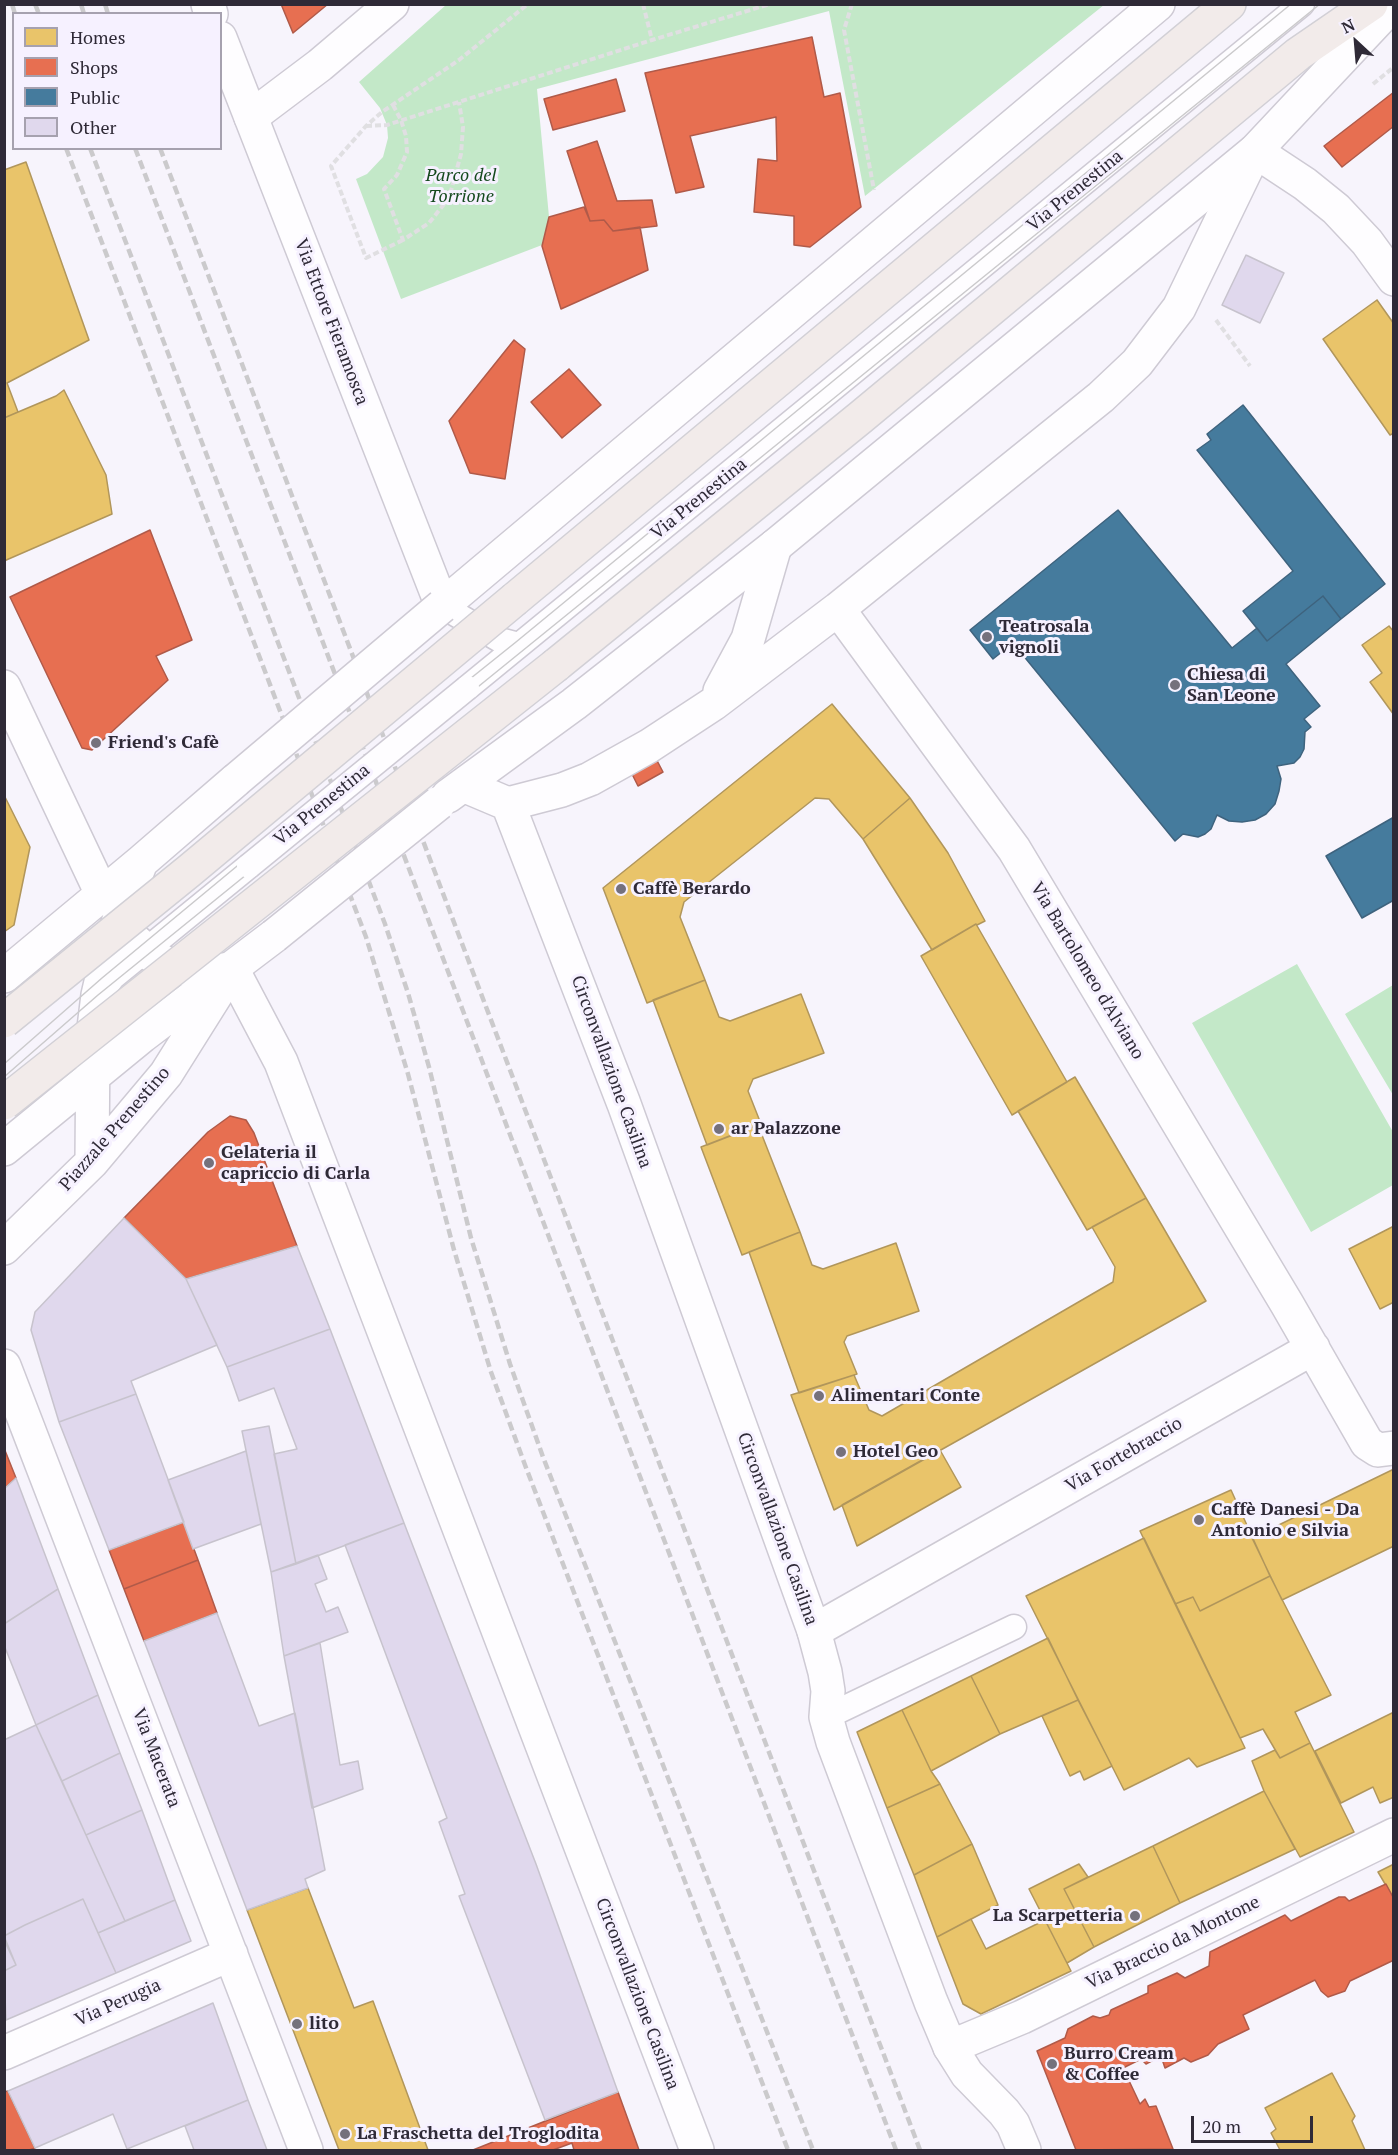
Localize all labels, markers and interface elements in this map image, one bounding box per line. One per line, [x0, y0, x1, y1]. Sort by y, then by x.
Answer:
legend [12, 12, 222, 150]
north arrow [1326, 12, 1386, 72]
text: N [1338, 13, 1358, 38]
text: Homes [70, 25, 125, 49]
text: Shops [70, 55, 118, 79]
text: Public [70, 85, 120, 109]
text: Other [70, 115, 117, 139]
street label: Via Prenestina [1023, 146, 1127, 236]
park label: Parco del Torrione [426, 165, 496, 207]
street label: Via Ettore Fieramosca [289, 236, 373, 408]
street label: Via Prenestina [647, 454, 751, 544]
place label: Teatrosala vignoli [999, 616, 1090, 658]
marker: Teatrosala vignoli [980, 630, 994, 644]
place label: Chiesa di San Leone [1187, 664, 1276, 706]
marker: Chiesa di San Leone [1168, 678, 1182, 692]
place label: Friend's Cafè [108, 732, 219, 754]
marker: Friend's Cafè [89, 736, 103, 750]
street label: Via Prenestina [270, 760, 374, 850]
place label: Caffè Berardo [633, 878, 751, 900]
street label: Via Bartolomeo d'Alviano [1025, 878, 1149, 1064]
marker: Caffè Berardo [614, 882, 628, 896]
street label: Circonvallazione Casilina [566, 973, 656, 1171]
street label: Piazzale Prenestino [55, 1063, 175, 1195]
place label: ar Palazzone [731, 1118, 841, 1140]
marker: ar Palazzone [712, 1122, 726, 1136]
place label: Gelateria il capriccio di Carla [221, 1142, 370, 1184]
marker: Gelateria il capriccio di Carla [202, 1156, 216, 1170]
place label: Alimentari Conte [831, 1385, 980, 1407]
marker: Alimentari Conte [812, 1389, 826, 1403]
street label: Via Fortebraccio [1062, 1413, 1186, 1497]
street label: Circonvallazione Casilina [732, 1430, 822, 1628]
place label: Hotel Geo [853, 1441, 938, 1463]
marker: Hotel Geo [834, 1445, 848, 1459]
place label: Caffè Danesi - Da Antonio e Silvia [1211, 1499, 1359, 1541]
marker: Caffè Danesi - Da Antonio e Silvia [1192, 1513, 1206, 1527]
street label: Via Macerata [127, 1705, 185, 1811]
street label: Via Braccio da Montone [1083, 1892, 1263, 1994]
street label: Circonvallazione Casilina [590, 1895, 684, 2093]
place label: La Scarpetteria [993, 1905, 1123, 1927]
marker: La Scarpetteria [1128, 1909, 1142, 1923]
street label: Via Perugia [72, 1974, 164, 2032]
place label: lito [309, 2013, 339, 2035]
marker: lito [290, 2017, 304, 2031]
place label: Burro Cream & Coffee [1064, 2043, 1174, 2086]
marker: Burro Cream & Coffee [1045, 2057, 1059, 2071]
scale bar [1194, 2104, 1316, 2142]
text: 20 m [1202, 2114, 1241, 2138]
place label: La Fraschetta del Troglodita [357, 2123, 600, 2145]
marker: La Fraschetta del Troglodita [338, 2127, 352, 2141]

